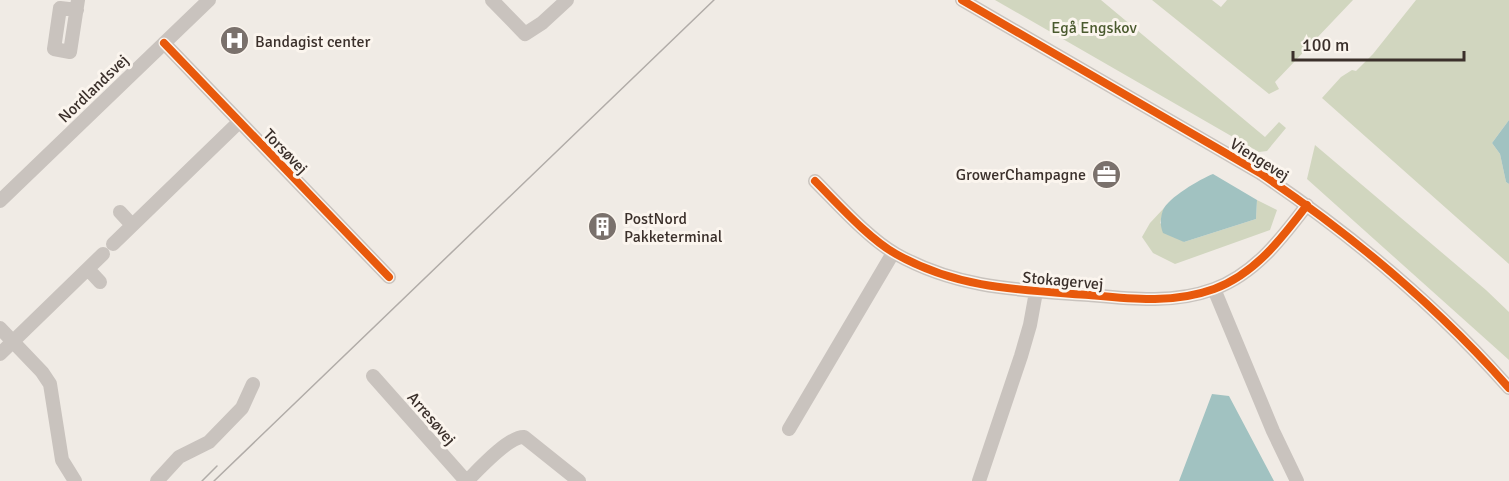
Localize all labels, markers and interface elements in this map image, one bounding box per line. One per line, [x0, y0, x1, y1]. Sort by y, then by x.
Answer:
park label: Egå Engskov [1051, 18, 1137, 38]
scale bar [1293, 24, 1464, 62]
hospital icon: Bandagist center [218, 25, 250, 57]
place label: Bandagist center [255, 32, 371, 52]
text: 100 m [1302, 34, 1349, 56]
street label: Nordlandsvej [54, 50, 133, 127]
street label: Torsøvej [259, 125, 312, 179]
street label: Viengevej [1226, 134, 1293, 186]
office icon: GrowerChampagne [1091, 158, 1123, 190]
place label: GrowerChampagne [956, 165, 1086, 185]
place label: PostNord Pakketerminal [624, 209, 723, 247]
building icon: PostNord Pakketerminal [587, 211, 619, 243]
street label: Stokagervej [1022, 268, 1104, 294]
street label: Arresøvej [403, 388, 460, 449]

